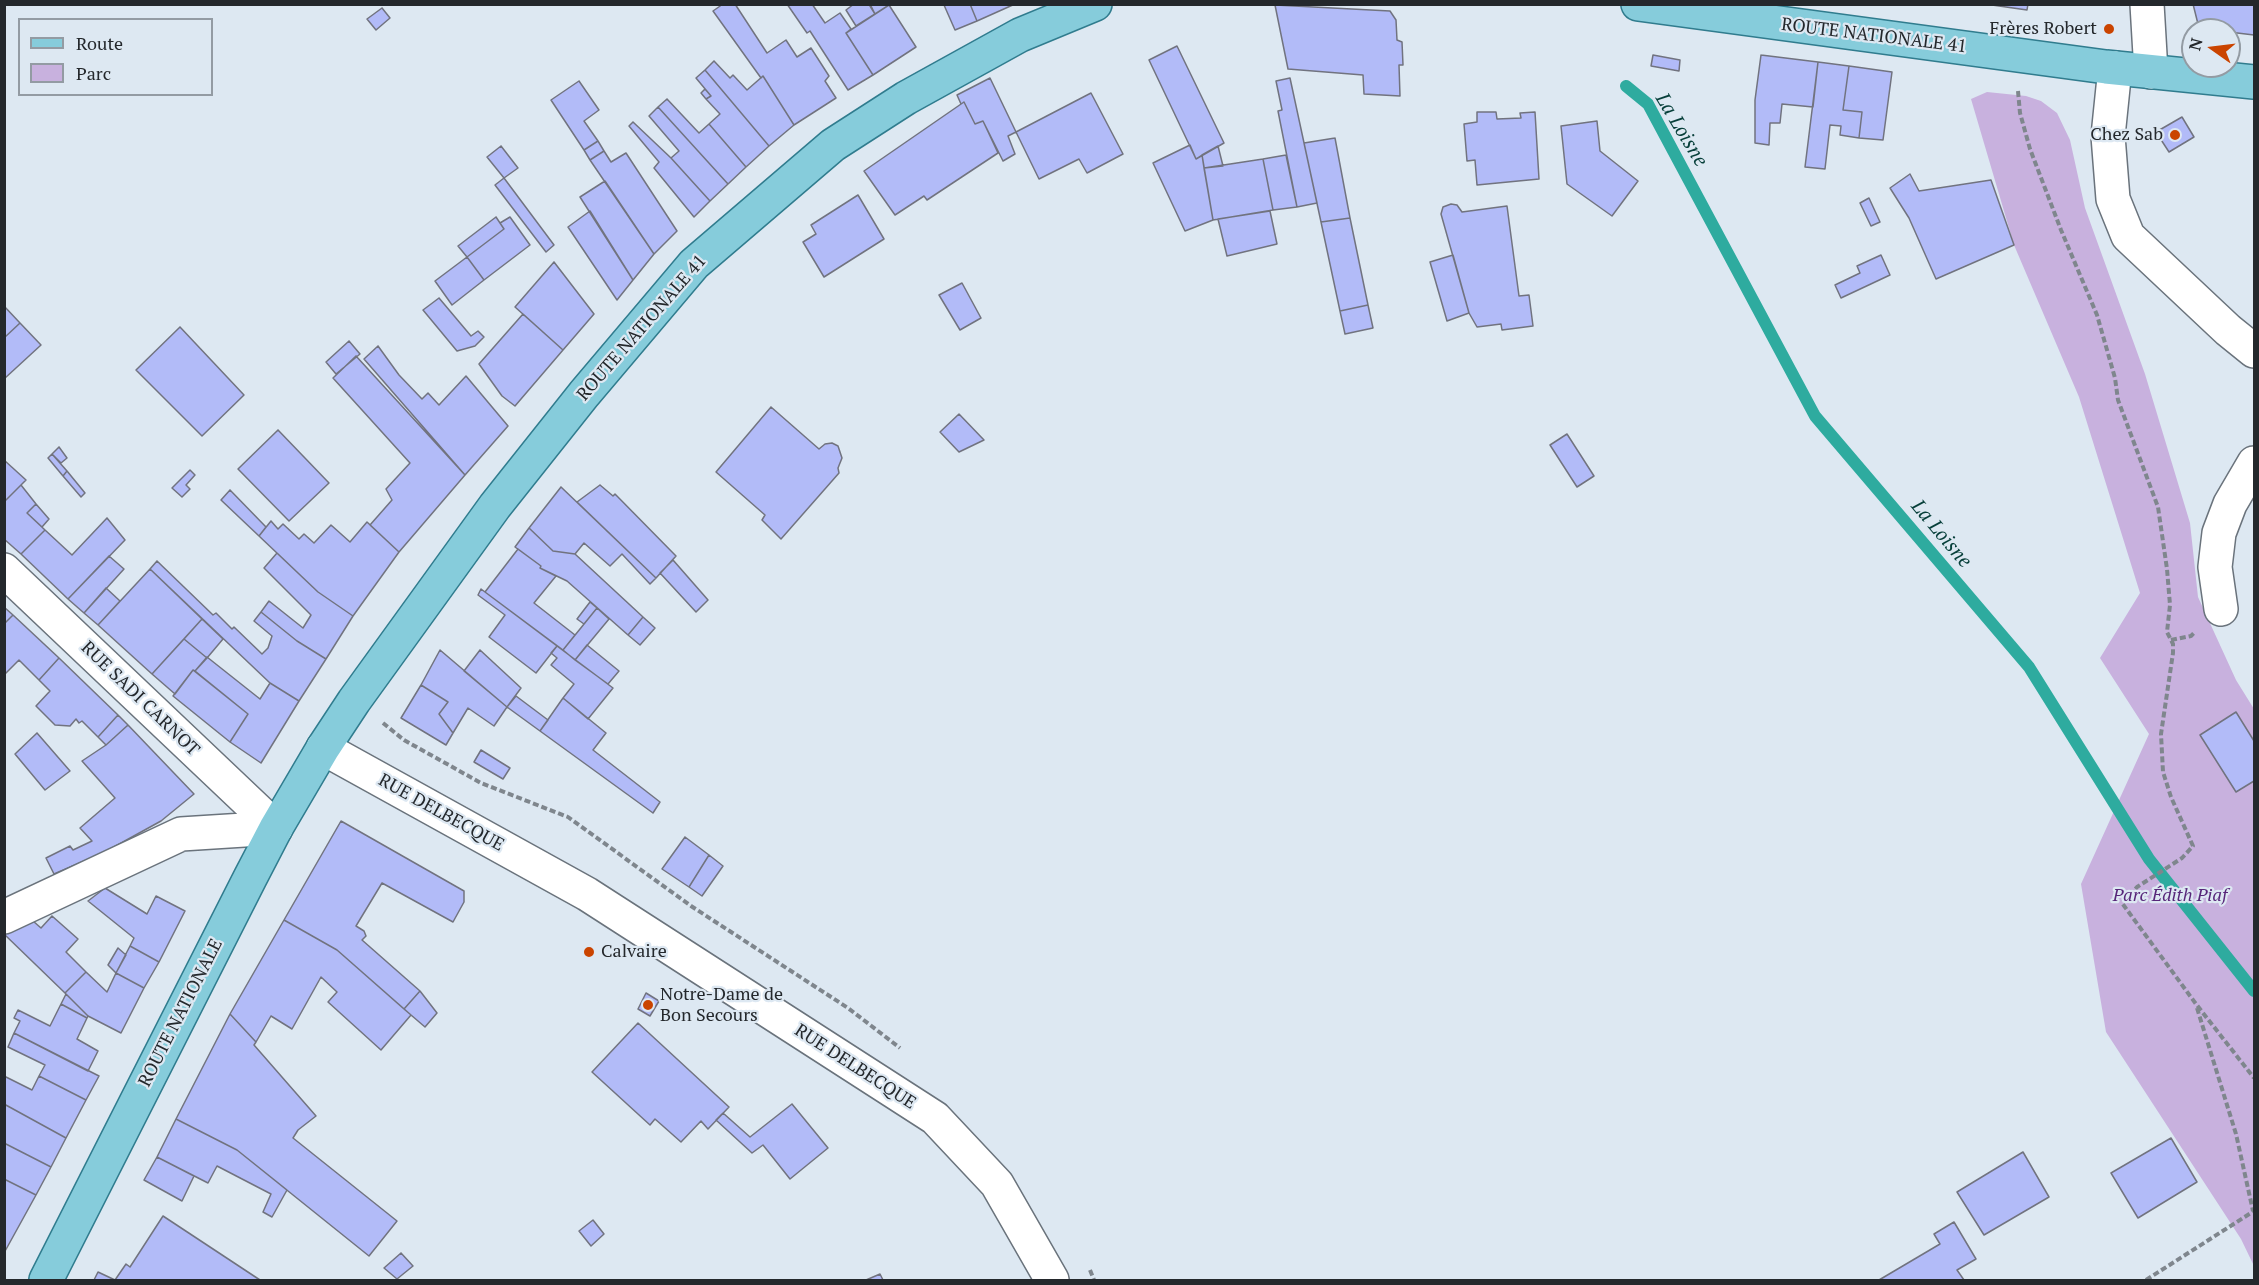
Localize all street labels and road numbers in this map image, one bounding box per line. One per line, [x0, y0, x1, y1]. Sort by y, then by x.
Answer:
street label: ROUTE NATIONALE 41 [1780, 14, 1968, 58]
street label: ROUTE NATIONALE 41 [573, 251, 711, 405]
street label: RUE SADI CARNOT [76, 637, 204, 761]
street label: RUE DELBECQUE [374, 770, 508, 856]
street label: ROUTE NATIONALE [134, 936, 228, 1090]
street label: RUE DELBECQUE [790, 1020, 920, 1114]

